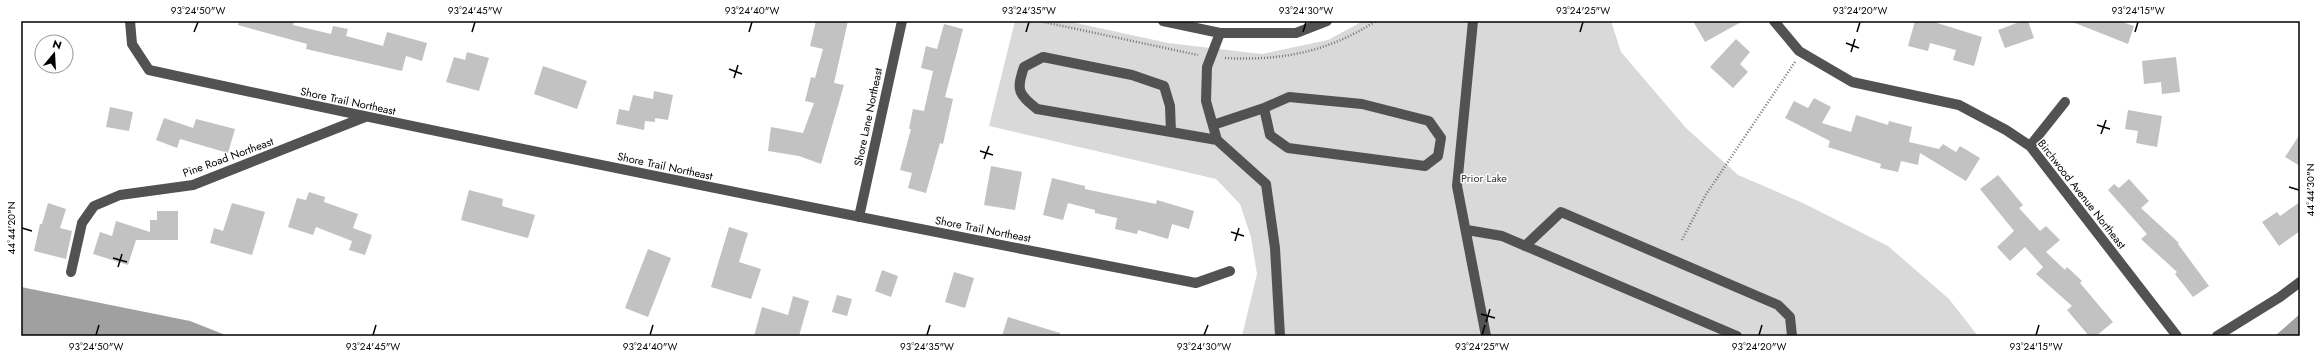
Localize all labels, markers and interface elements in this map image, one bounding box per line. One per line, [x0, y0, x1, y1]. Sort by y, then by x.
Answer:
text: 93°24'50"W [171, 3, 225, 18]
text: 93°24'45"W [448, 3, 502, 18]
text: 93°24'40"W [725, 3, 779, 18]
text: 93°24'35"W [1002, 3, 1056, 18]
text: 93°24'30"W [1279, 3, 1333, 18]
text: 93°24'25"W [1556, 3, 1610, 18]
text: 93°24'20"W [1833, 3, 1887, 18]
text: 93°24'15"W [2111, 3, 2165, 18]
north arrow [34, 34, 74, 74]
text: N [50, 36, 64, 53]
street label: Shore Lane Northeast [850, 66, 886, 168]
street label: Shore Trail Northeast [299, 83, 398, 119]
street label: Pine Road Northeast [180, 133, 276, 181]
street label: Birchwood Avenue Northeast [2034, 136, 2130, 252]
street label: Shore Trail Northeast [616, 148, 715, 184]
text: 44°44'30"N [2303, 164, 2318, 216]
park label: Prior Lake [1461, 170, 1507, 186]
text: 44°44'20"N [4, 201, 19, 255]
street label: Shore Trail Northeast [934, 212, 1033, 246]
text: 93°24'50"W [69, 339, 123, 354]
text: 93°24'45"W [346, 339, 400, 354]
text: 93°24'40"W [623, 339, 677, 354]
text: 93°24'35"W [900, 339, 954, 354]
text: 93°24'30"W [1177, 339, 1231, 354]
text: 93°24'25"W [1455, 339, 1509, 354]
text: 93°24'20"W [1732, 339, 1786, 354]
text: 93°24'15"W [2009, 339, 2063, 354]

